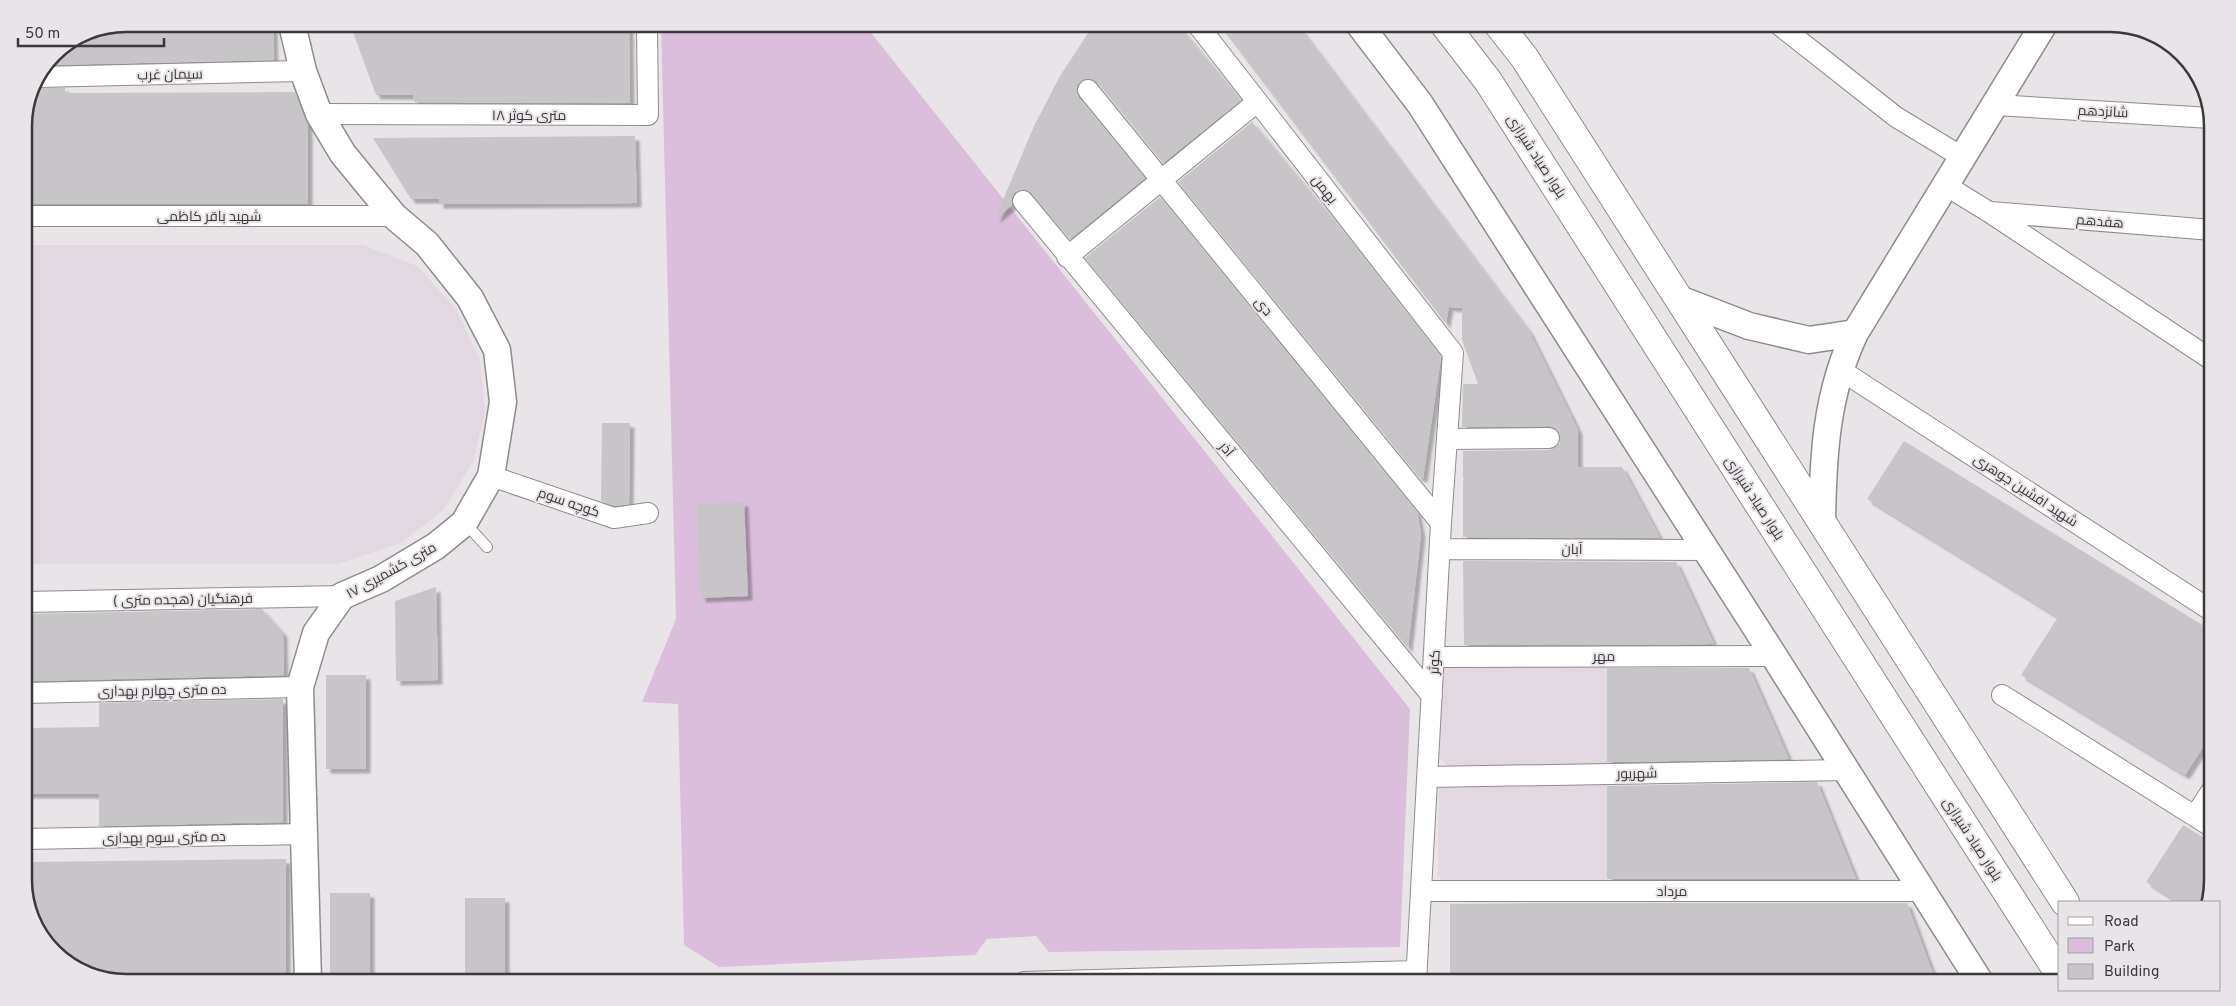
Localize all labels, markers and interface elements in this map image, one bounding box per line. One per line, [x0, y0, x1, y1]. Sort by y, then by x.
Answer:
scale bar [18, 15, 164, 47]
text: 50 m [25, 25, 60, 44]
street label: سیمان غرب [137, 66, 203, 85]
street label: شانزدهم [2077, 103, 2129, 122]
street label: ۱۸ متری کوثر [492, 108, 566, 125]
street label: بلوار صیاد شیرازی [1502, 112, 1569, 202]
street label: بهمن [1307, 172, 1340, 208]
street label: شهید باقر کاظمی [157, 209, 261, 226]
street label: هفدهم [2075, 212, 2124, 233]
street label: دی [1250, 294, 1276, 320]
street label: آذر [1214, 438, 1237, 461]
street label: شهید افشین جوهری [1970, 451, 2081, 531]
street label: بلوار صیاد شیرازی [1720, 454, 1787, 544]
street label: کوچه سوم [535, 485, 602, 522]
street label: ۱۷ متری کشمیری [344, 539, 440, 603]
street label: آبان [1562, 542, 1583, 559]
street label: فرهنگیان (هجده متری ) [113, 591, 253, 610]
street label: کوثر [1426, 649, 1445, 676]
street label: مهر [1592, 649, 1615, 666]
street label: ده متری چهارم بهداری [98, 682, 227, 701]
street label: شهریور [1616, 766, 1657, 783]
street label: بلوار صیاد شیرازی [1938, 795, 2005, 885]
street label: ده متری سوم بهداری [102, 829, 226, 848]
street label: مرداد [1657, 884, 1687, 901]
legend [2058, 901, 2221, 991]
text: Road [2104, 913, 2139, 932]
text: Park [2104, 938, 2135, 957]
text: Building [2104, 963, 2159, 982]

